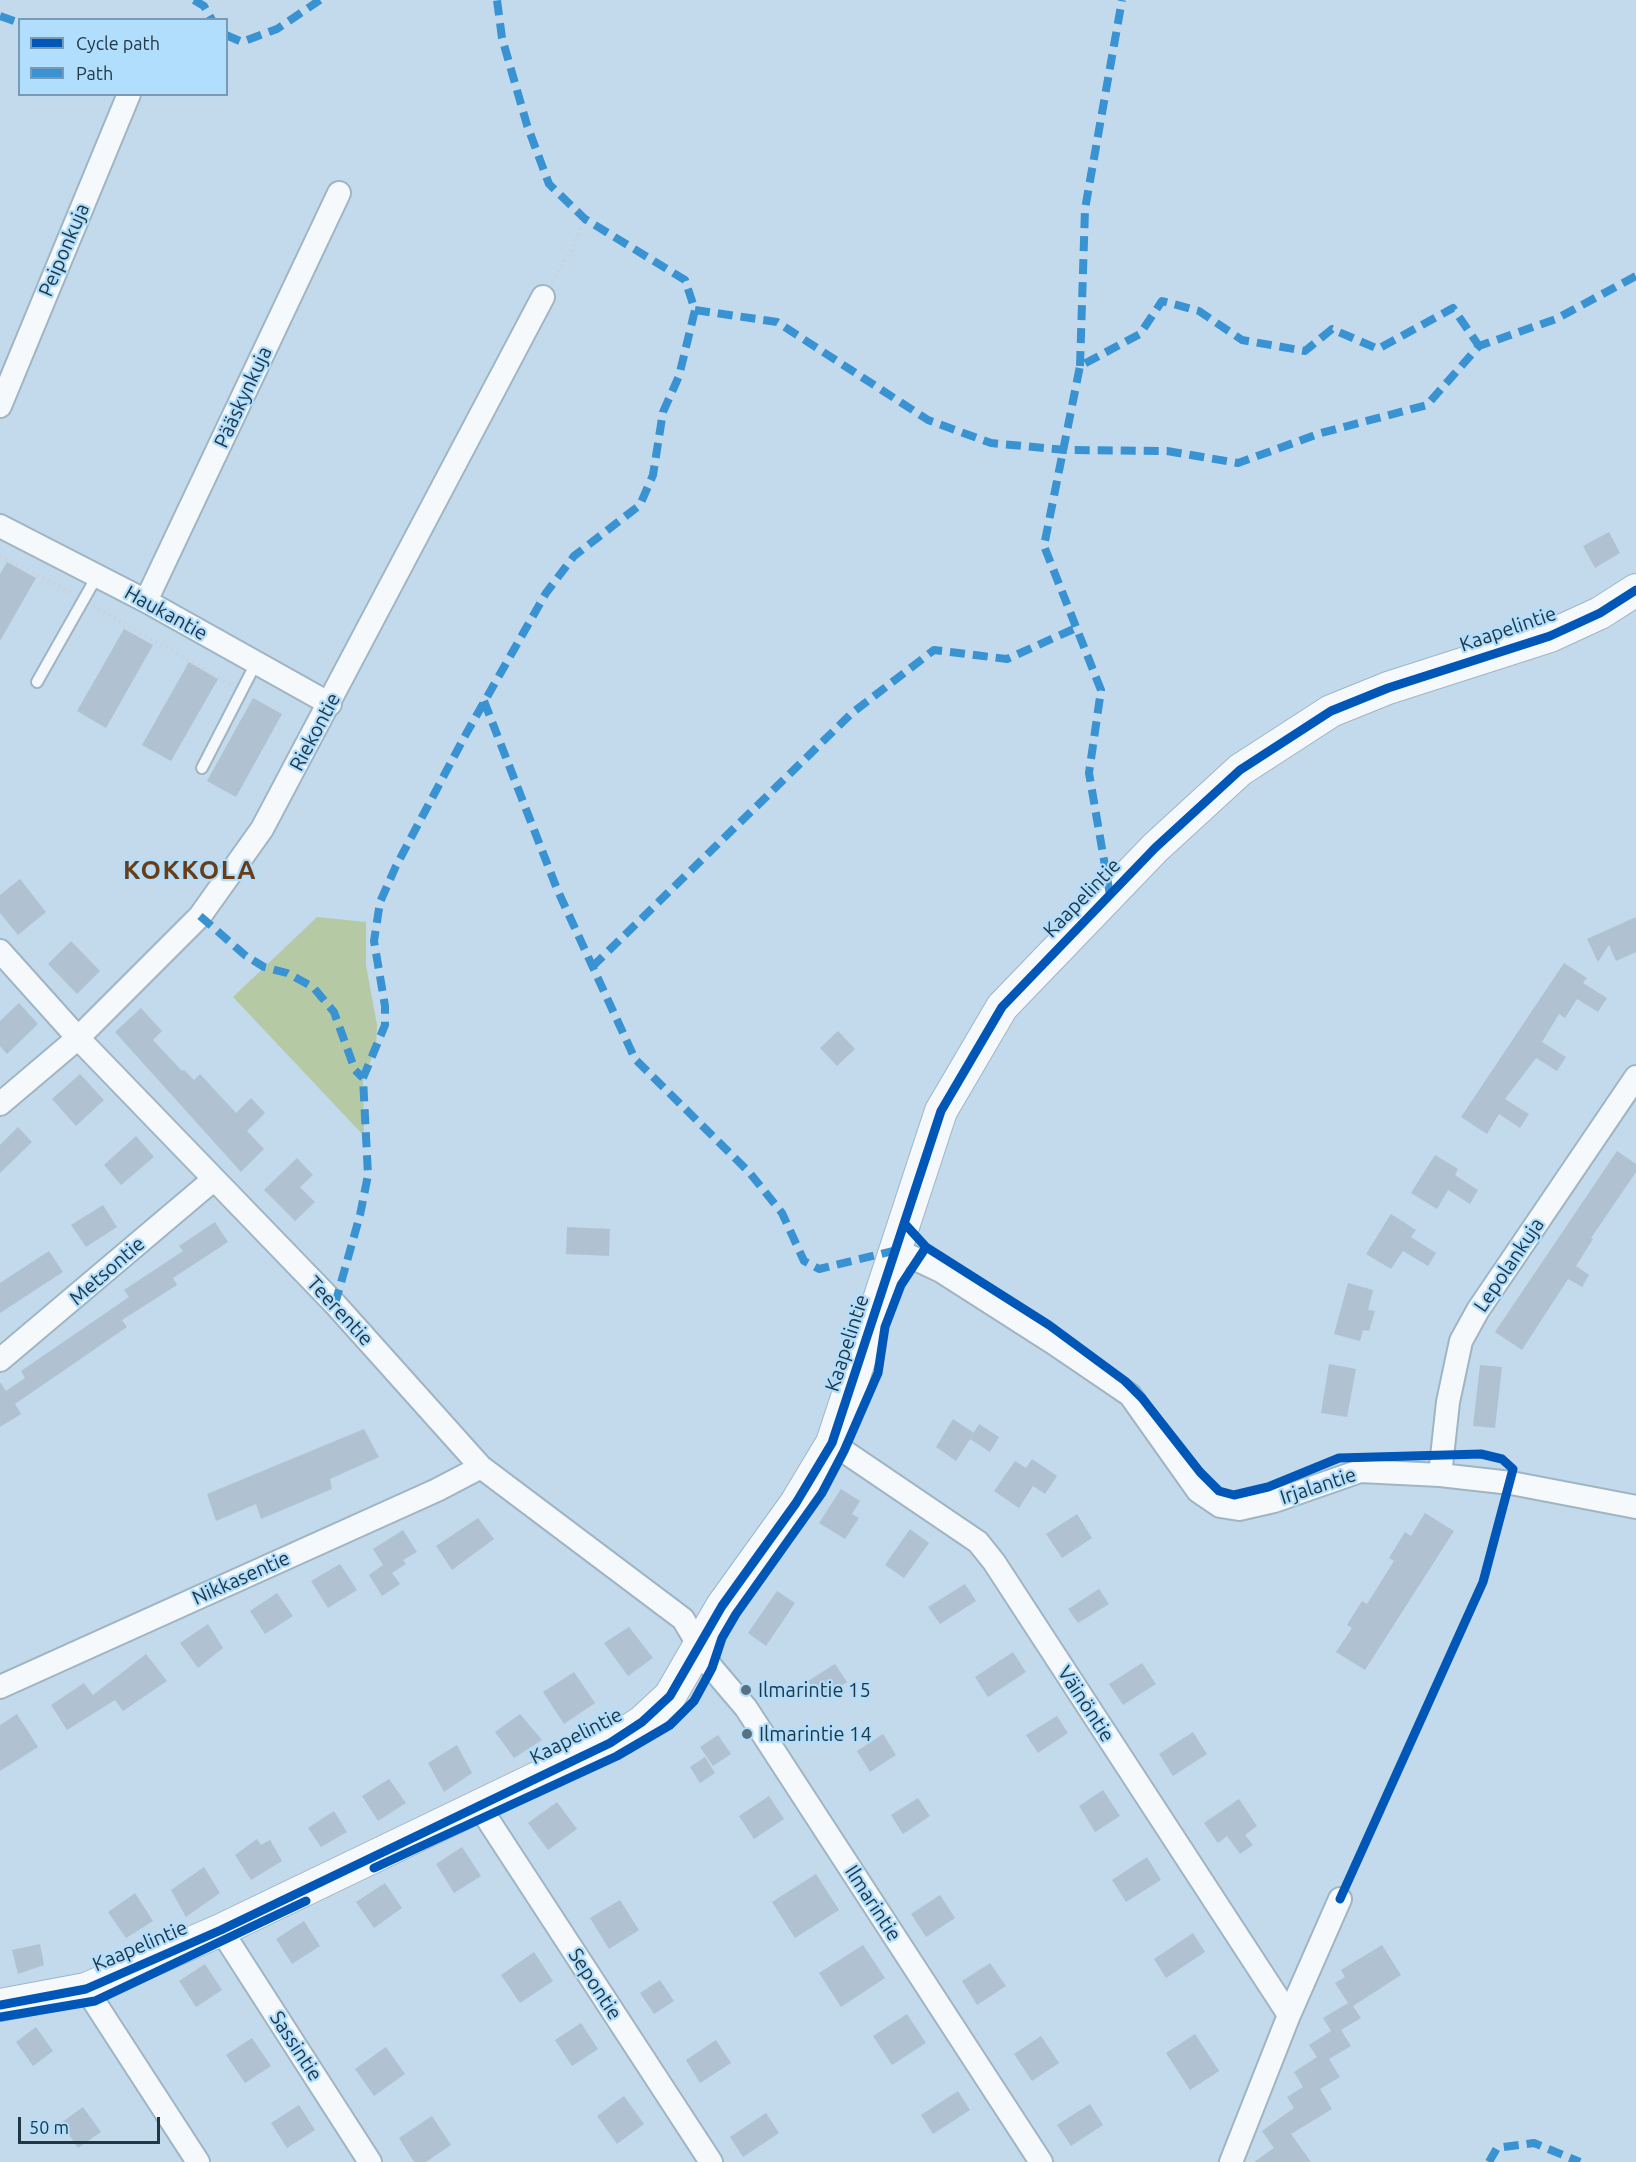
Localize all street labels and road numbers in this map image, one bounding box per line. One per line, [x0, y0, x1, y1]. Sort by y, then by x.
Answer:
street label: Peiponkuja [34, 200, 94, 300]
street label: Pääskynkuja [209, 343, 277, 451]
street label: Haukantie [120, 580, 212, 646]
street label: Kaapelintie [1456, 601, 1560, 657]
street label: Riekontie [284, 689, 346, 775]
street label: Kaapelintie [1038, 853, 1126, 943]
street label: Lepolankuja [1469, 1213, 1549, 1317]
street label: Metsontie [64, 1232, 150, 1310]
street label: Teerentie [302, 1271, 378, 1351]
street label: Kaapelintie [820, 1291, 874, 1395]
street label: Irjalantie [1277, 1462, 1359, 1510]
street label: Nikkasentie [188, 1546, 294, 1610]
street label: Väinöntie [1053, 1661, 1119, 1747]
street label: Kaapelintie [526, 1702, 626, 1770]
street label: Ilmarintie [840, 1861, 906, 1945]
street label: Kaapelintie [89, 1915, 191, 1977]
street label: Sepontie [563, 1944, 627, 2024]
street label: Sassintie [265, 2007, 327, 2085]

